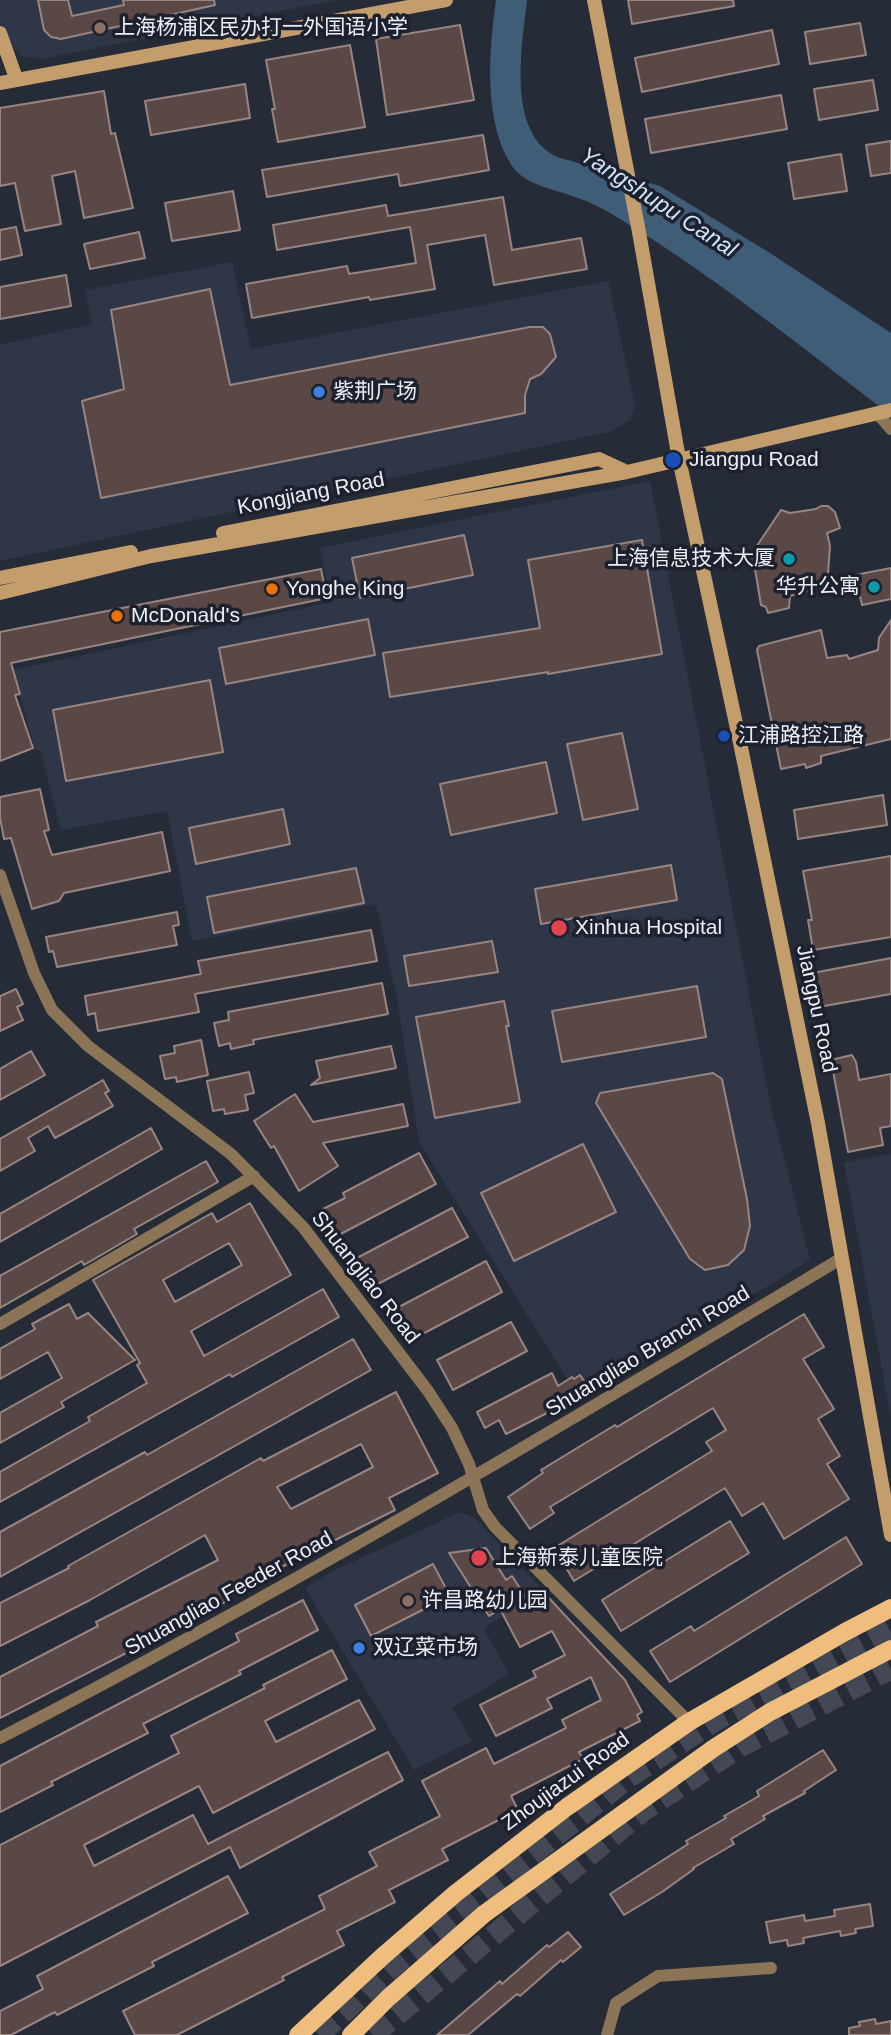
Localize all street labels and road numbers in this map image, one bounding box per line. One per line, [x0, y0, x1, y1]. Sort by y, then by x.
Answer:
street label: Kongjiang Road [235, 467, 387, 521]
street label: Jiangpu Road [790, 943, 842, 1075]
street label: Shuangliao Road [305, 1207, 425, 1349]
street label: Shuangliao Branch Road [541, 1281, 755, 1423]
street label: Shuangliao Feeder Road [121, 1526, 337, 1662]
street label: Zhoujiazui Road [497, 1727, 635, 1837]

